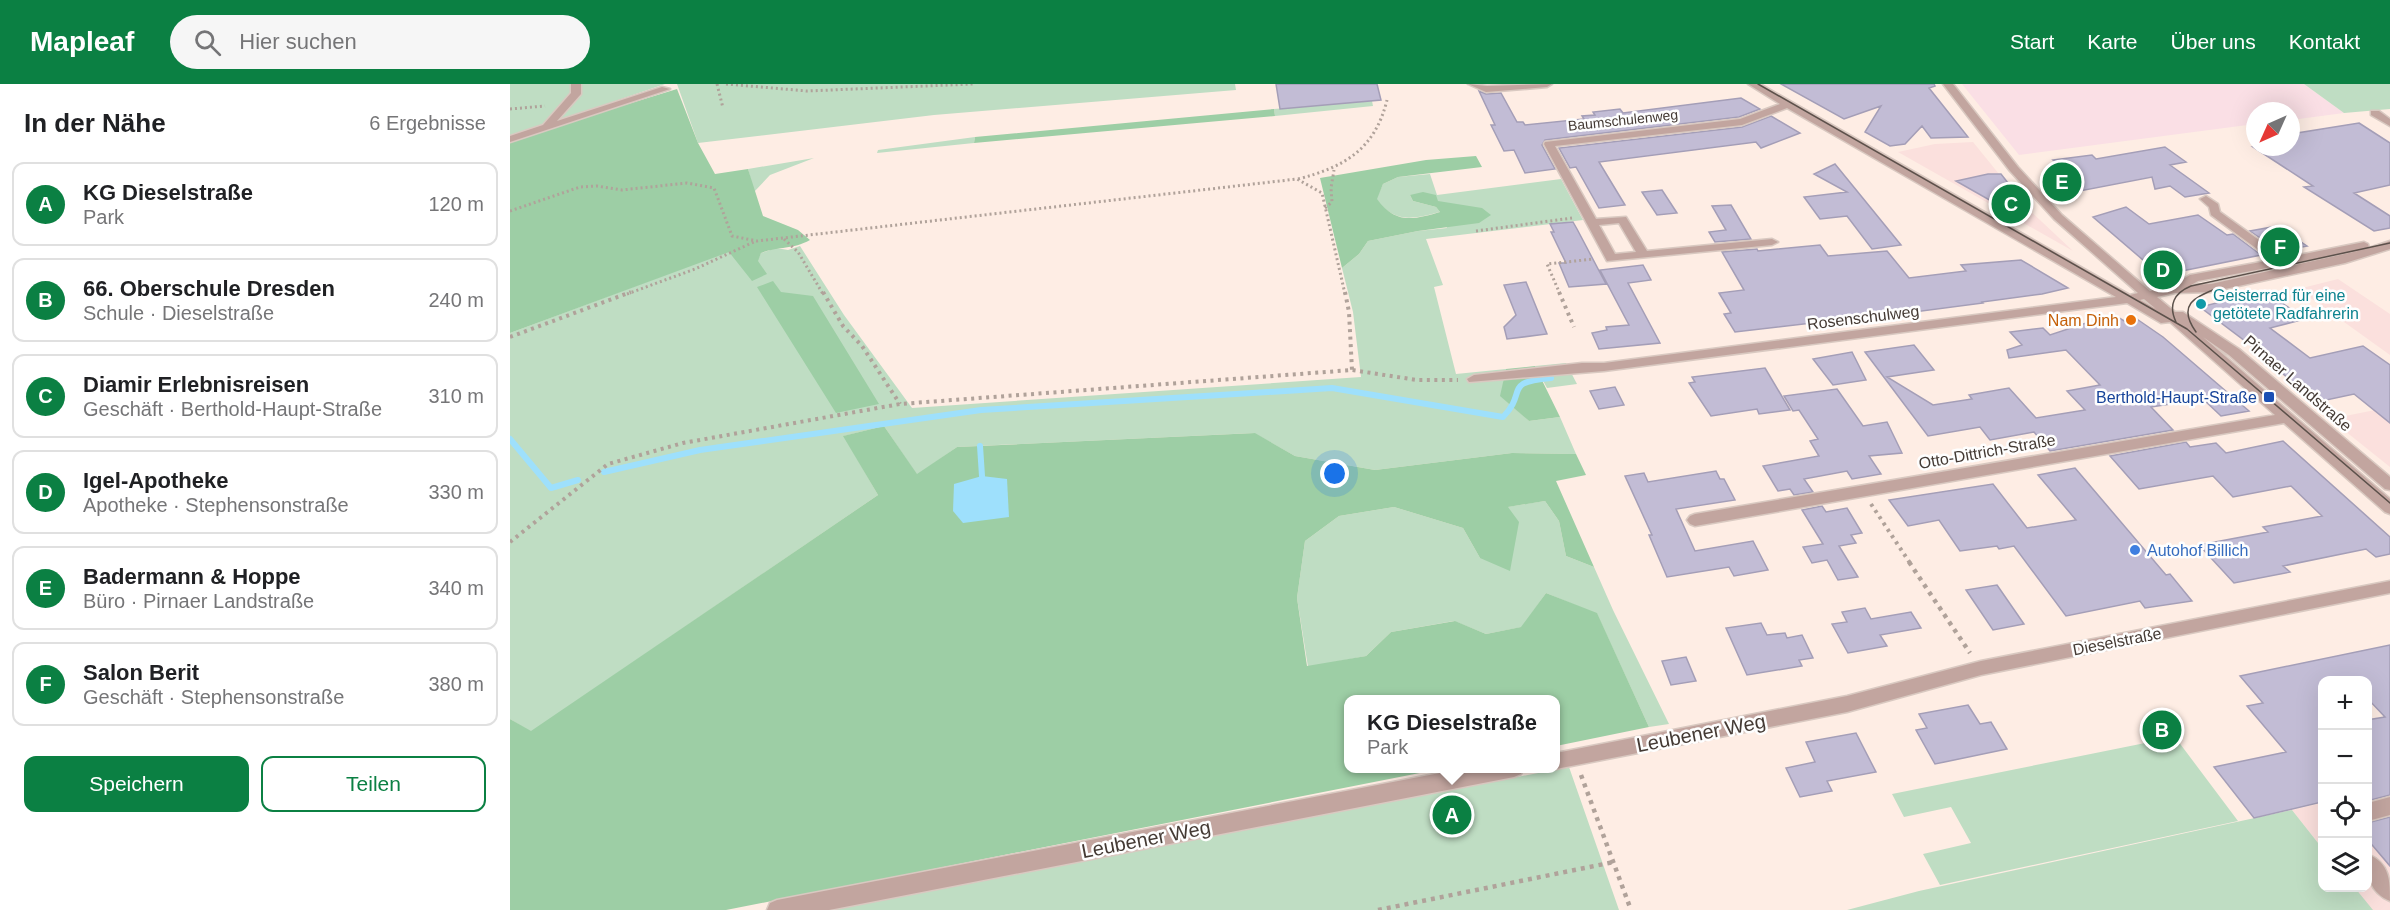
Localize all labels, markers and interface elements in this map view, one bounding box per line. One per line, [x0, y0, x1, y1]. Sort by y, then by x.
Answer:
search box [170, 15, 590, 69]
text: Mapleaf [30, 26, 134, 57]
icon: search [191, 26, 224, 59]
text: Hier suchen [239, 29, 357, 54]
text: Start [2010, 30, 2054, 53]
text: Karte [2087, 30, 2138, 53]
text: Über uns [2171, 30, 2256, 53]
text: Kontakt [2289, 30, 2360, 53]
north arrow [2246, 102, 2300, 156]
street label: Baumschulenweg [1567, 106, 1679, 134]
text: In der Nähe [24, 108, 166, 138]
text: 6 Ergebnisse [369, 112, 486, 134]
pin: E [2042, 160, 2082, 204]
text: KG Dieselstraße [83, 180, 253, 205]
pin: C [1992, 182, 2030, 226]
text: A [38, 193, 53, 215]
text: 120 m [428, 193, 484, 215]
text: Park [83, 206, 124, 228]
pin: F [2260, 224, 2300, 270]
pin: D [2144, 248, 2182, 292]
text: 66. Oberschule Dresden [83, 276, 335, 301]
place label: Geisterrad für eine getötete Radfahrerin [2213, 287, 2359, 322]
text: B [38, 289, 53, 311]
text: 240 m [428, 289, 484, 311]
marker: Geisterrad für eine getötete Radfahrerin [2194, 297, 2208, 311]
text: Schule · Dieselstraße [83, 302, 274, 324]
street label: Rosenschulweg [1806, 302, 1920, 333]
place label: Nam Dinh [2048, 312, 2119, 329]
marker: Nam Dinh [2124, 313, 2138, 327]
street label: Pirnaer Landstraße [2240, 332, 2355, 435]
text: Diamir Erlebnisreisen [83, 372, 309, 397]
text: C [38, 385, 53, 407]
text: 310 m [428, 385, 484, 407]
place label: Berthold-Haupt-Straße [2096, 389, 2257, 406]
marker: Berthold-Haupt-Straße [2262, 390, 2276, 404]
text: Geschäft · Berthold-Haupt-Straße [83, 398, 382, 420]
street label: Otto-Dittrich-Straße [1917, 431, 2057, 472]
your location [1320, 459, 1349, 488]
text: Igel-Apotheke [83, 468, 228, 493]
text: D [38, 481, 53, 503]
text: 330 m [428, 481, 484, 503]
text: Apotheke · Stephensonstraße [83, 494, 349, 516]
place label: Autohof Billich [2147, 542, 2248, 559]
marker: Autohof Billich [2128, 543, 2142, 557]
text: Badermann & Hoppe [83, 564, 301, 589]
text: E [39, 577, 52, 599]
text: 340 m [428, 577, 484, 599]
text: Büro · Pirnaer Landstraße [83, 590, 314, 612]
street label: Dieselstraße [2071, 625, 2163, 658]
text: Salon Berit [83, 660, 199, 685]
text: F [39, 673, 52, 695]
text: 380 m [428, 673, 484, 695]
map controls [2318, 676, 2372, 892]
button: + [2318, 676, 2372, 730]
text: Geschäft · Stephensonstraße [83, 686, 344, 708]
popup [1344, 695, 1560, 773]
pin: B [2142, 708, 2182, 752]
text: KG Dieselstraße [1367, 710, 1537, 735]
street label: Leubener Weg [1635, 710, 1767, 756]
button: − [2318, 730, 2372, 784]
text: Park [1367, 736, 1408, 758]
button: Speichern [24, 756, 249, 812]
button: Teilen [261, 756, 486, 812]
button: locate [2318, 784, 2372, 838]
pin: A [1432, 792, 1472, 838]
street label: Leubener Weg [1080, 816, 1212, 862]
button: layers [2318, 838, 2372, 892]

